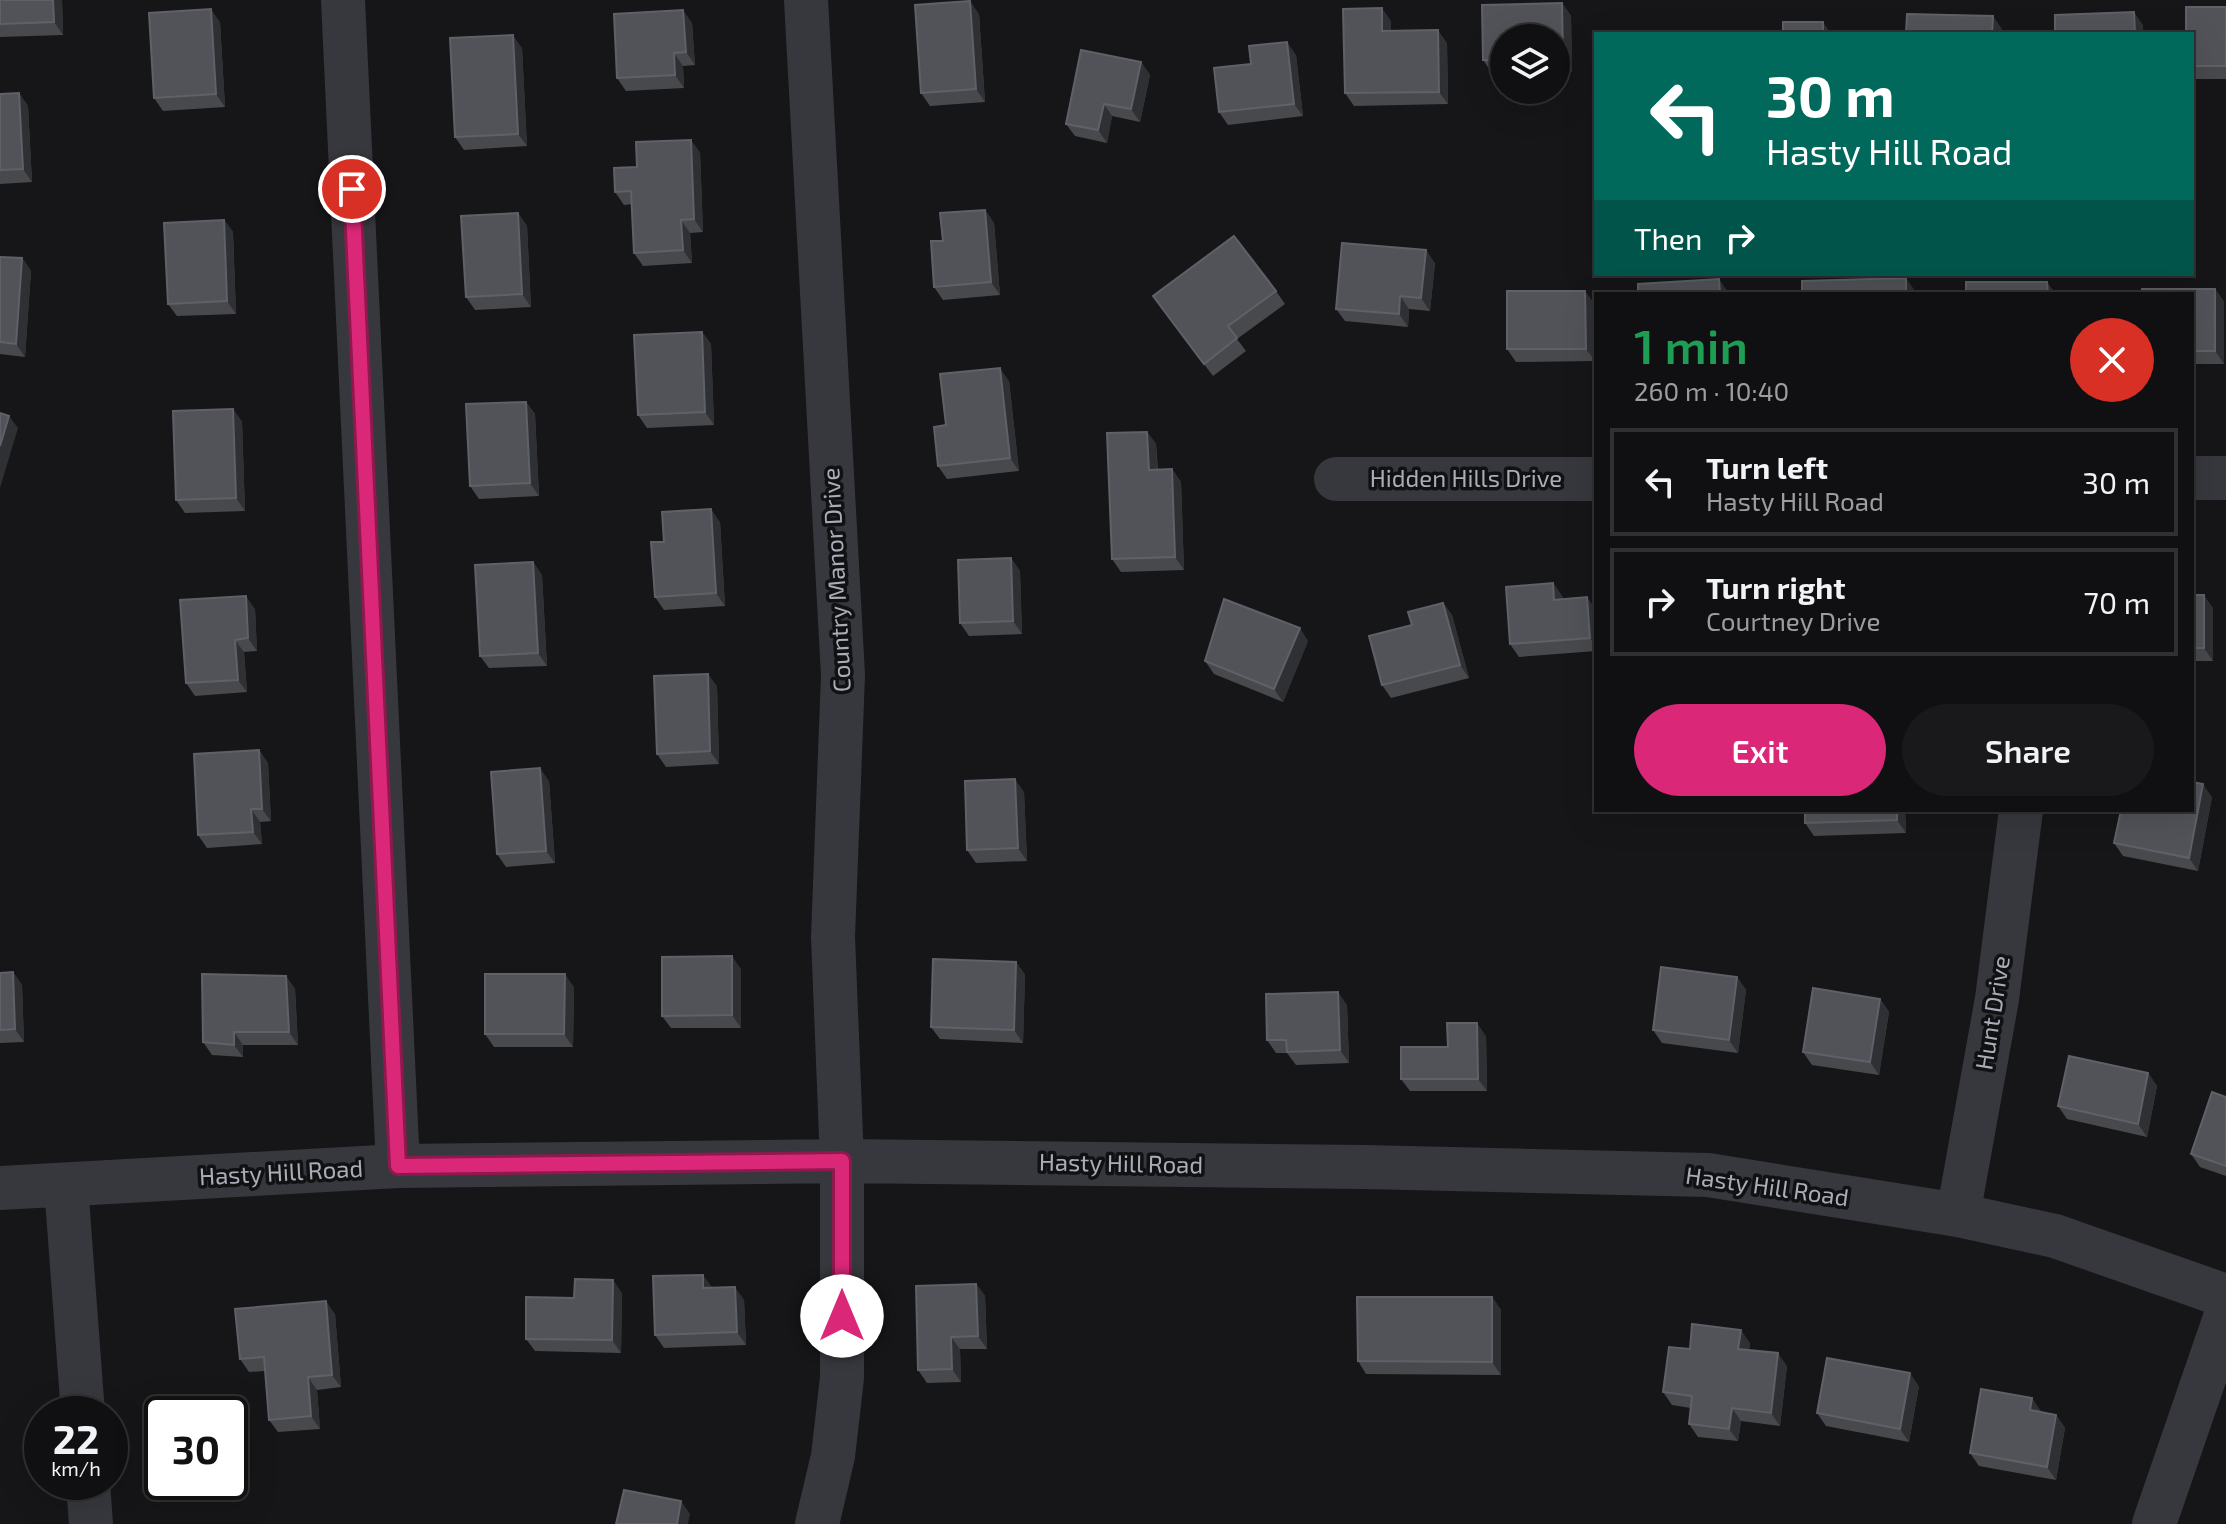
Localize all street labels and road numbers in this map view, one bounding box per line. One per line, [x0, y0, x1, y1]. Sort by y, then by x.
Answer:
street label: Hidden Hills Drive [1370, 463, 1562, 492]
street label: Country Manor Drive [815, 467, 856, 693]
street label: Hunt Drive [1968, 954, 2015, 1072]
street label: Hasty Hill Road [1039, 1147, 1203, 1178]
street label: Hasty Hill Road [198, 1153, 364, 1190]
street label: Hasty Hill Road [1684, 1160, 1851, 1211]

